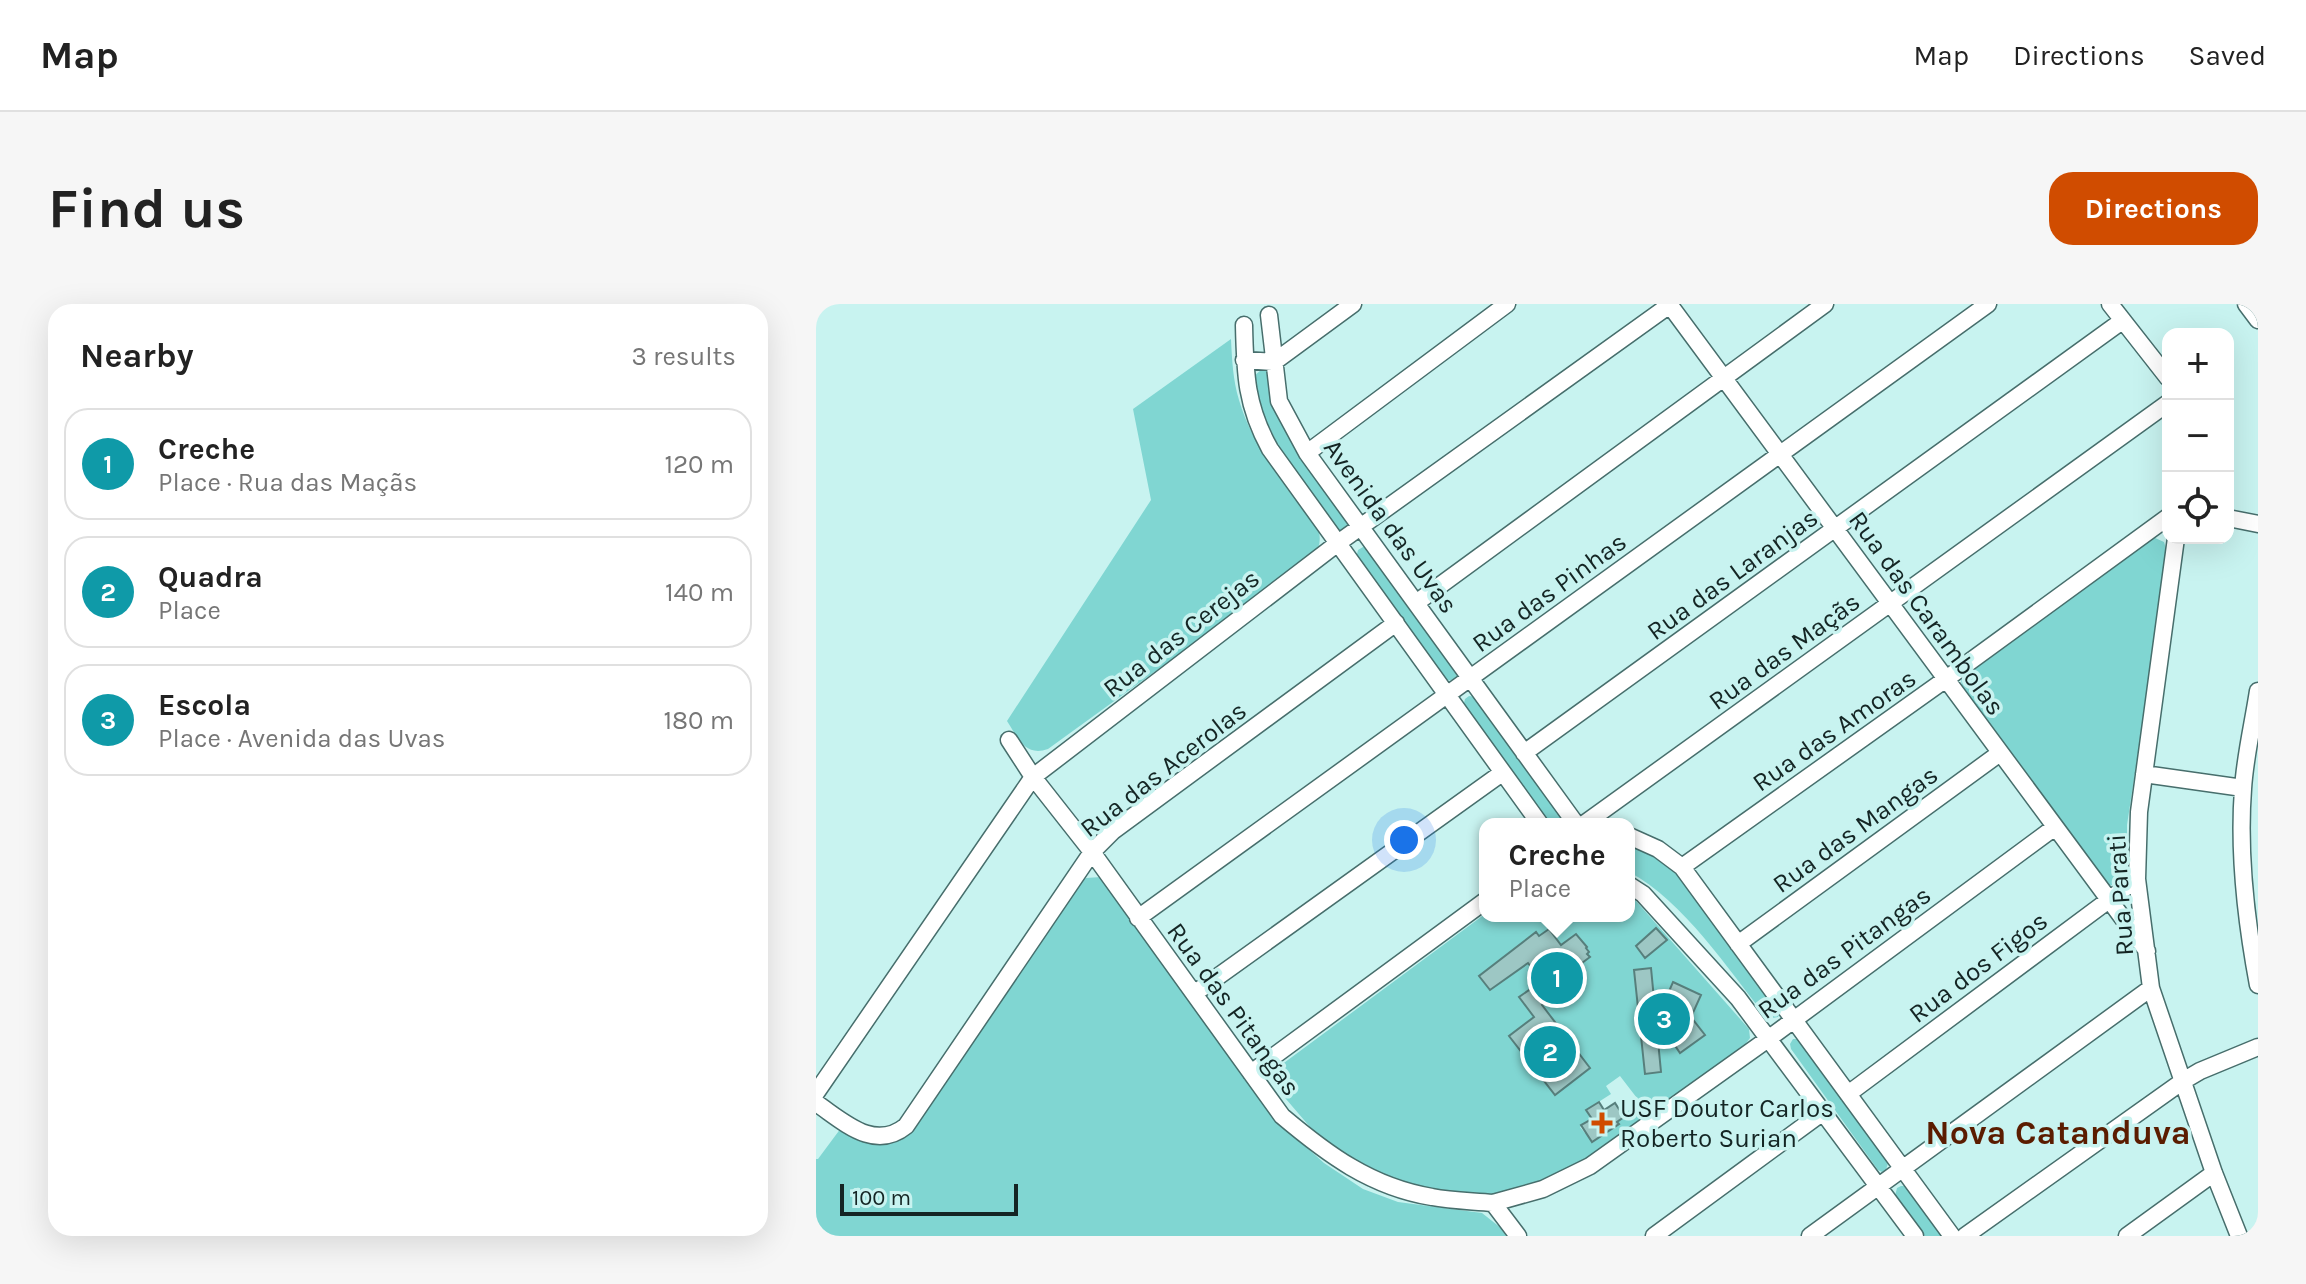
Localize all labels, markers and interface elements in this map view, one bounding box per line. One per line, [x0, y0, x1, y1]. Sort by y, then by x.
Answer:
text: Map [40, 33, 119, 78]
text: Map [1914, 39, 1969, 72]
text: Directions [2013, 39, 2145, 72]
text: Saved [2189, 39, 2266, 72]
button: Directions [2049, 172, 2258, 245]
text: Find us [48, 176, 245, 241]
map controls [2162, 328, 2234, 544]
button: + [2162, 328, 2234, 400]
text: Nearby [80, 336, 194, 376]
text: 3 results [632, 341, 736, 372]
button: − [2162, 400, 2234, 472]
text: Creche [158, 431, 255, 467]
street label: Avenida das Uvas [1317, 433, 1464, 619]
text: 1 [103, 449, 113, 480]
text: 120 m [664, 449, 734, 480]
text: Place · Rua das Maçãs [158, 467, 417, 498]
button: locate [2162, 472, 2234, 544]
street label: Rua das Laranjas [1641, 502, 1824, 647]
street label: Rua das Carambolas [1842, 505, 2011, 721]
street label: Rua das Pinhas [1466, 526, 1633, 659]
text: Quadra [158, 559, 263, 595]
street label: Rua das Cerejas [1097, 563, 1266, 704]
text: 2 [100, 577, 116, 608]
text: 140 m [665, 577, 734, 608]
street label: Rua das Maçãs [1703, 586, 1866, 717]
text: Place [158, 595, 221, 626]
street label: Rua das Amoras [1747, 662, 1922, 798]
text: Escola [158, 687, 251, 723]
street label: Rua das Acerolas [1074, 695, 1253, 844]
text: 3 [100, 705, 116, 736]
text: 180 m [664, 705, 734, 736]
text: Place · Avenida das Uvas [158, 723, 445, 754]
street label: Rua das Mangas [1767, 759, 1944, 900]
popup [1479, 818, 1635, 922]
your location [1384, 820, 1424, 860]
street label: Rua Parati [2101, 833, 2140, 957]
text: Creche [1508, 837, 1606, 873]
text: Place [1508, 873, 1571, 904]
street label: Rua das Pitangas [1752, 879, 1937, 1026]
street label: Rua dos Figos [1903, 905, 2054, 1030]
street label: Rua das Pitangas [1160, 917, 1307, 1102]
pin: 1 [1531, 948, 1583, 1008]
pin: 3 [1638, 989, 1690, 1049]
pin: 2 [1524, 1022, 1576, 1082]
place label: USF Doutor Carlos Roberto Surian [1620, 1093, 1834, 1154]
marker: USF Doutor Carlos Roberto Surian [1591, 1112, 1613, 1134]
district label: Nova Catanduva [1925, 1113, 2191, 1153]
scale bar [840, 1180, 1018, 1216]
text: 100 m [852, 1185, 911, 1211]

